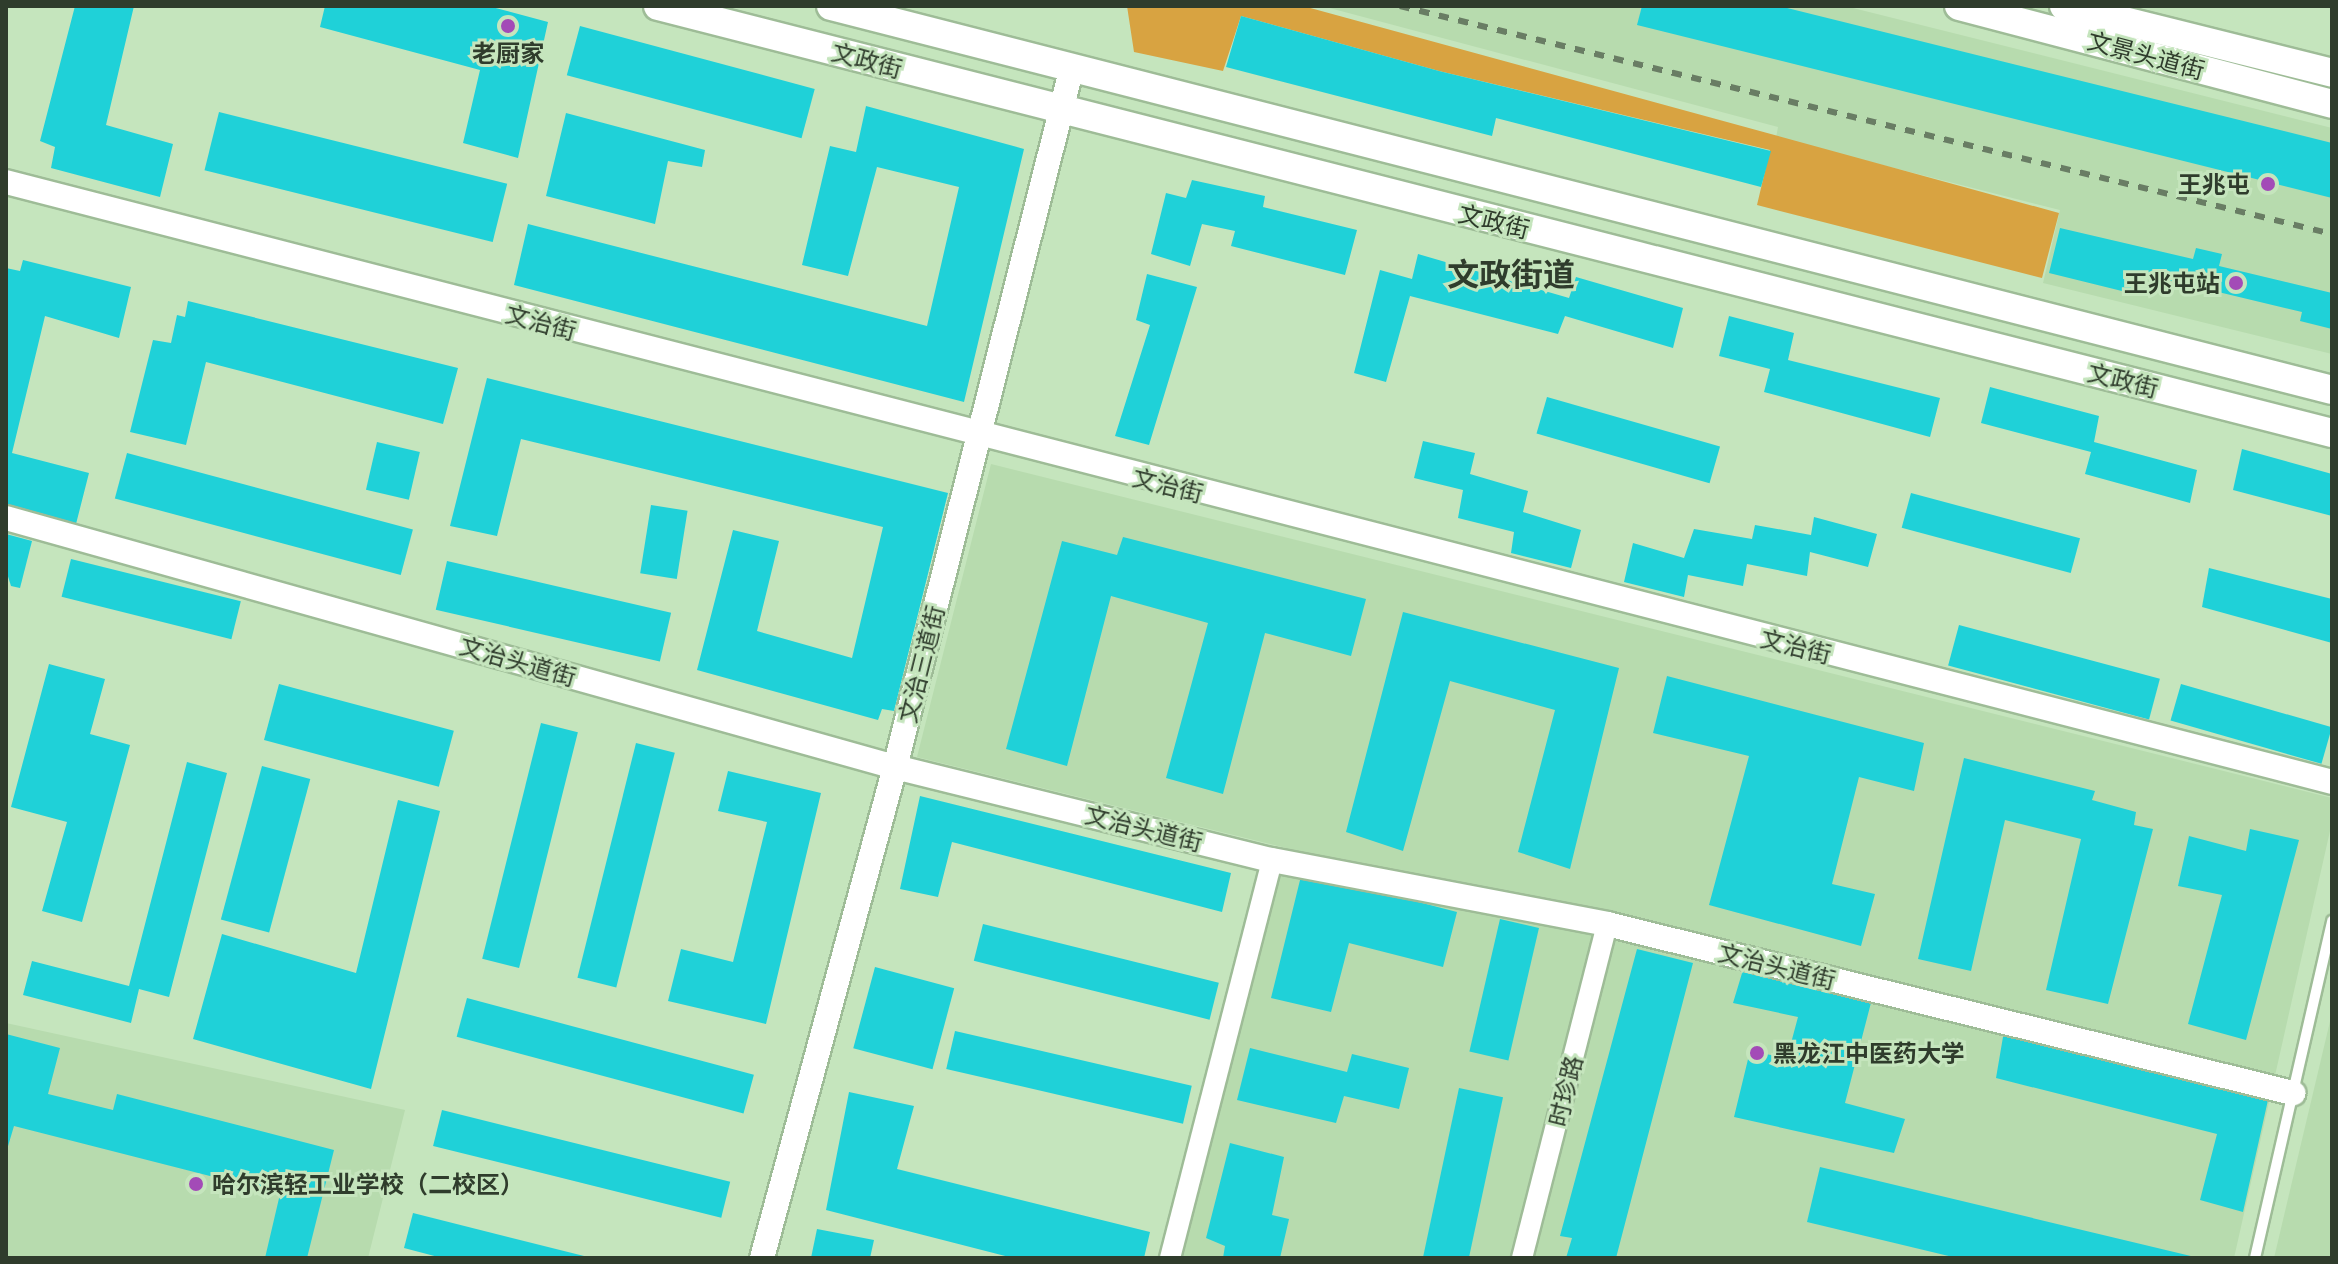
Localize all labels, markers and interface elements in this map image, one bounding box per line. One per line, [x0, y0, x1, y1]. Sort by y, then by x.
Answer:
marker: 老厨家 [499, 17, 517, 35]
street label: 文景头道街 [2084, 26, 2208, 84]
street label: 文政街 [828, 37, 906, 83]
place label: 老厨家 [472, 39, 544, 67]
place label: 王兆屯 [2178, 170, 2250, 198]
marker: 王兆屯 [2257, 173, 2279, 195]
street label: 文政街 [1456, 198, 1532, 244]
district label: 文政街道 [1447, 255, 1575, 293]
place label: 王兆屯站 [2124, 269, 2220, 297]
marker: 王兆屯站 [2227, 274, 2245, 292]
street label: 文治街 [502, 299, 580, 345]
street label: 文政街 [2085, 357, 2161, 403]
street label: 文治街 [1130, 462, 1206, 508]
street label: 文治三道街 [893, 602, 949, 726]
street label: 文治街 [1758, 623, 1834, 669]
street label: 文治头道街 [456, 631, 580, 691]
street label: 文治头道街 [1082, 800, 1206, 856]
street label: 文治头道街 [1715, 938, 1839, 994]
place label: 黑龙江中医药大学 [1773, 1039, 1965, 1067]
marker: 黑龙江中医药大学 [1748, 1044, 1766, 1062]
street label: 时珍路 [1542, 1053, 1588, 1129]
place label: 哈尔滨轻工业学校（二校区） [212, 1170, 524, 1198]
marker: 哈尔滨轻工业学校（二校区） [187, 1175, 205, 1193]

